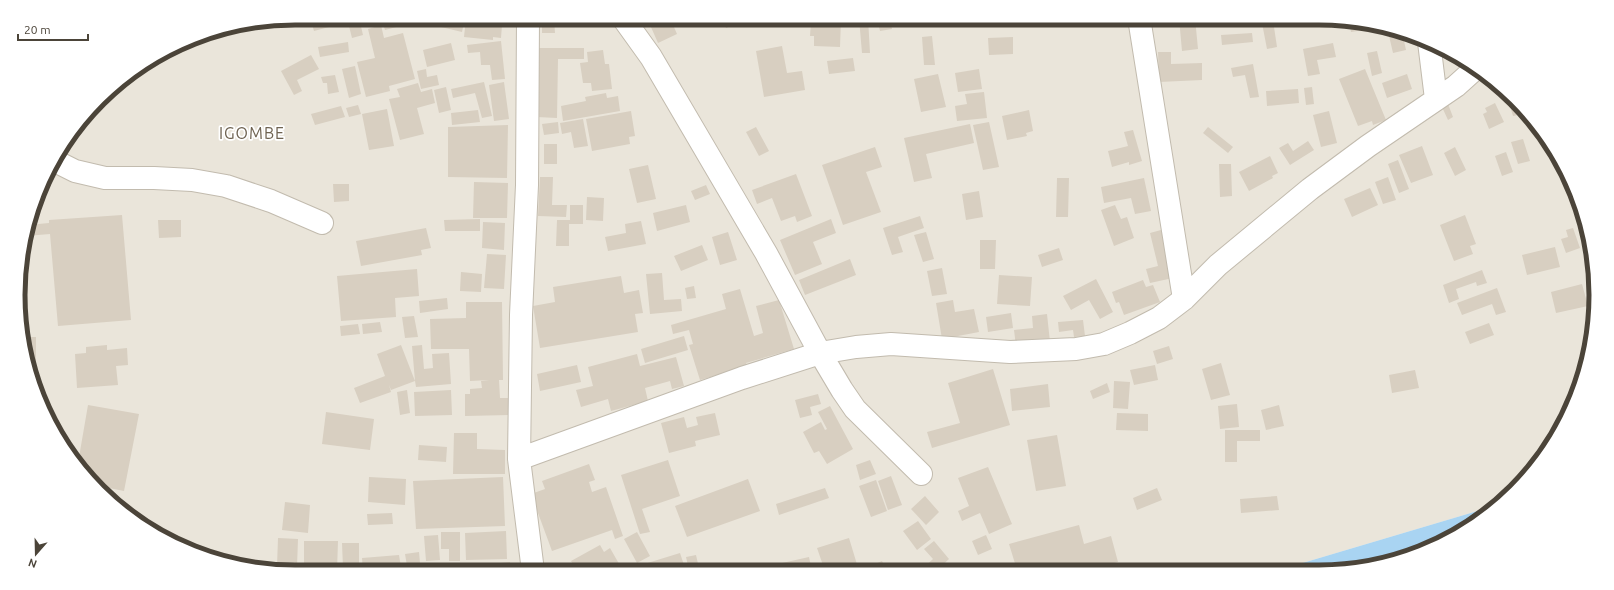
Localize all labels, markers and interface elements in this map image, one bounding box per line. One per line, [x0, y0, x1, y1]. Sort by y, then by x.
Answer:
scale bar [18, 16, 88, 42]
text: 20 m [24, 23, 51, 36]
district label: IGOMBE [219, 124, 285, 142]
north arrow [16, 534, 56, 574]
text: N [27, 556, 38, 570]

